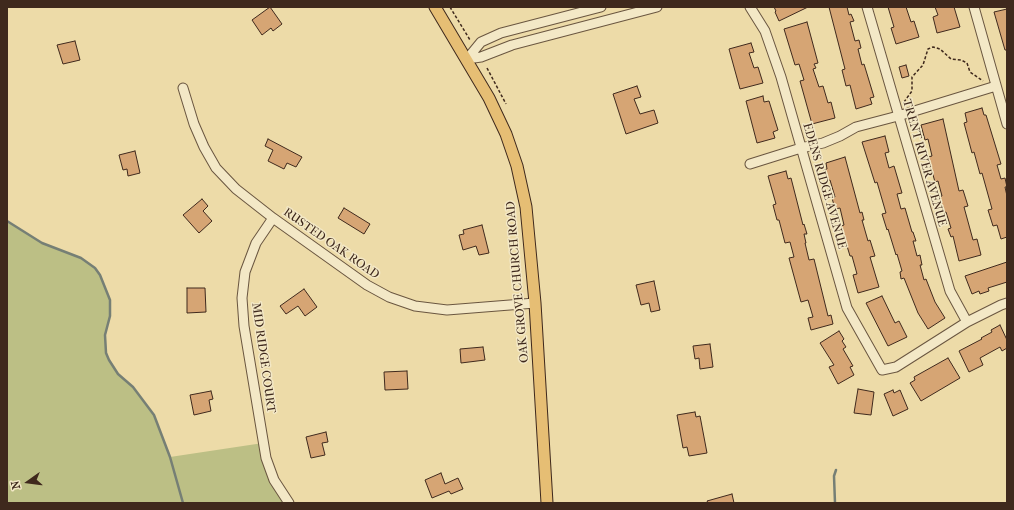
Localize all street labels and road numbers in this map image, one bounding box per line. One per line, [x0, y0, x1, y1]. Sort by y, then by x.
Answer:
street label: TRENT RIVER AVENUE [899, 98, 949, 228]
street label: EDENS RIDGE AVENUE [799, 121, 849, 251]
street label: OAK GROVE CHURCH ROAD [504, 201, 532, 363]
street label: RUSTED OAK ROAD [280, 205, 382, 283]
street label: MID RIDGE COURT [248, 302, 278, 414]

